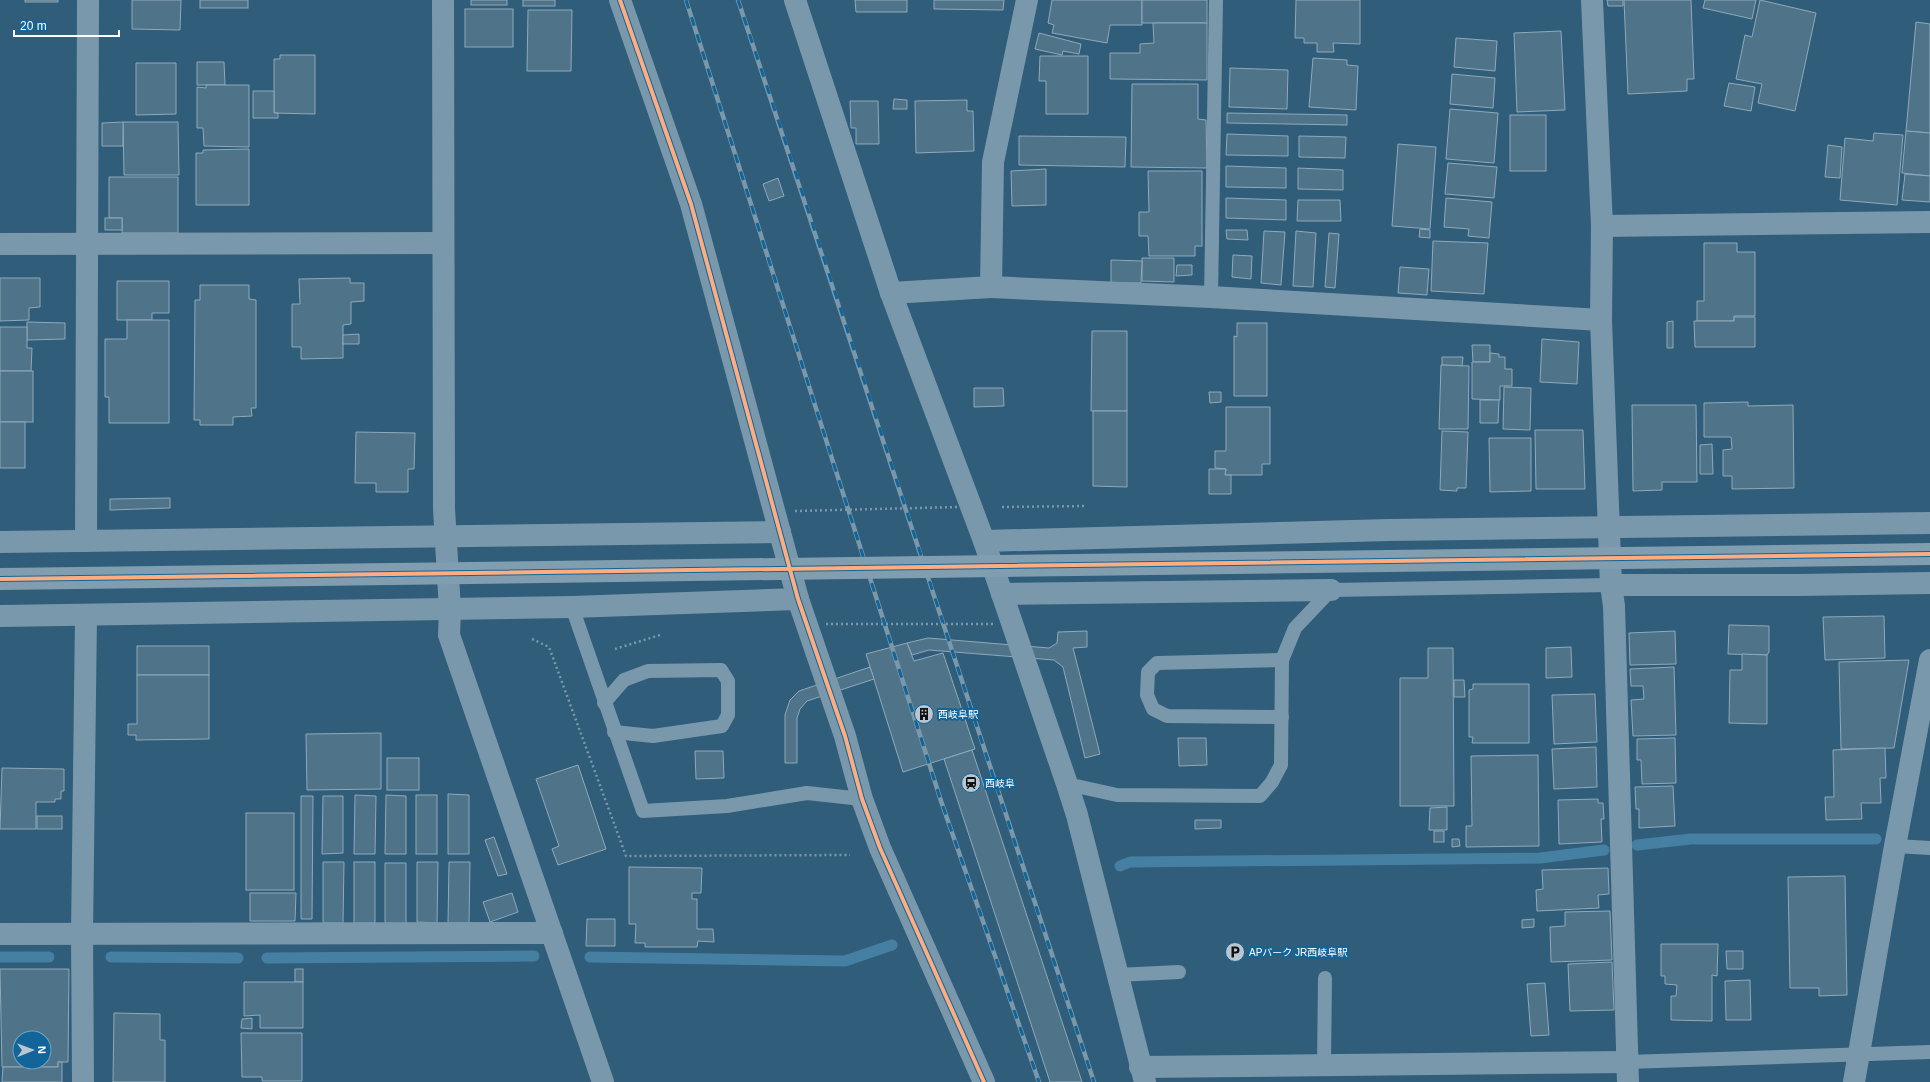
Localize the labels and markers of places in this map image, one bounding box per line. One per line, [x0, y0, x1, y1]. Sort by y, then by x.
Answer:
building icon: 西岐阜駅 [913, 703, 935, 725]
place label: 西岐阜駅 [938, 709, 979, 720]
station icon: 西岐阜 [960, 772, 982, 794]
place label: 西岐阜 [985, 778, 1015, 789]
parking icon: APパーク JR西岐阜駅 [1224, 941, 1246, 963]
place label: APパーク JR西岐阜駅 [1249, 947, 1348, 958]

